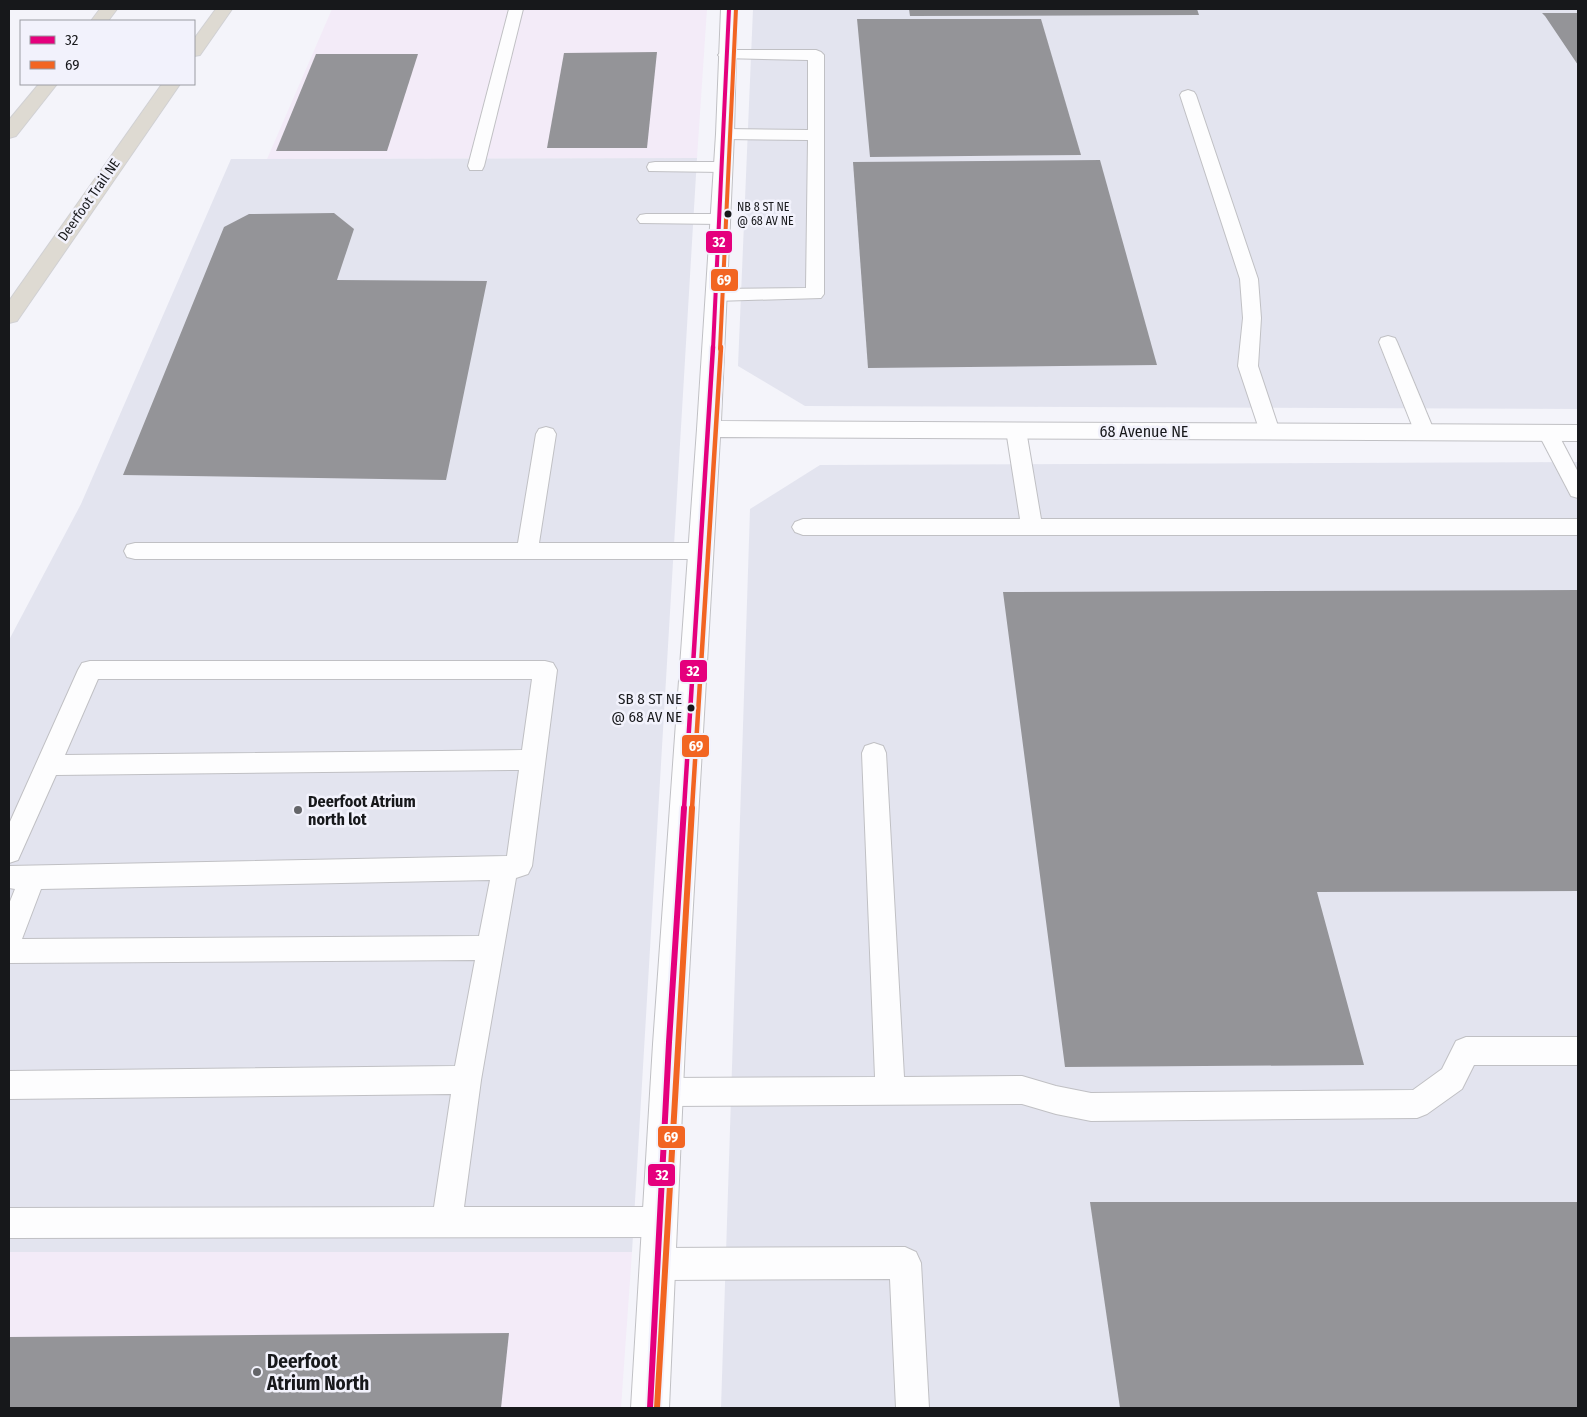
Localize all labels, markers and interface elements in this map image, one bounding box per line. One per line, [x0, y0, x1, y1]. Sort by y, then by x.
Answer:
legend [20, 20, 195, 85]
text: 32 [65, 31, 79, 49]
text: 69 [65, 56, 80, 74]
street label: Deerfoot Trail NE [54, 155, 124, 244]
place label: NB 8 ST NE @ 68 AV NE [737, 200, 794, 228]
marker: NB 8 ST NE @ 68 AV NE [723, 209, 733, 219]
line badge: 32 [705, 230, 733, 254]
text: 32 [712, 234, 726, 251]
line badge: 69 [710, 268, 739, 292]
text: 69 [717, 272, 731, 289]
street label: 68 Avenue NE [1100, 422, 1188, 441]
line badge: 32 [679, 659, 708, 683]
text: 32 [686, 663, 700, 680]
place label: SB 8 ST NE @ 68 AV NE [611, 690, 682, 726]
marker: SB 8 ST NE @ 68 AV NE [686, 703, 696, 713]
line badge: 69 [681, 734, 710, 758]
text: 69 [689, 738, 703, 755]
place label: Deerfoot Atrium north lot [308, 792, 416, 829]
marker: Deerfoot Atrium north lot [292, 804, 304, 816]
line badge: 69 [657, 1125, 686, 1149]
text: 69 [664, 1129, 678, 1146]
line badge: 32 [647, 1163, 676, 1187]
text: 32 [655, 1167, 669, 1184]
place label: Deerfoot Atrium North [266, 1350, 369, 1395]
marker: Deerfoot Atrium North [251, 1366, 263, 1378]

